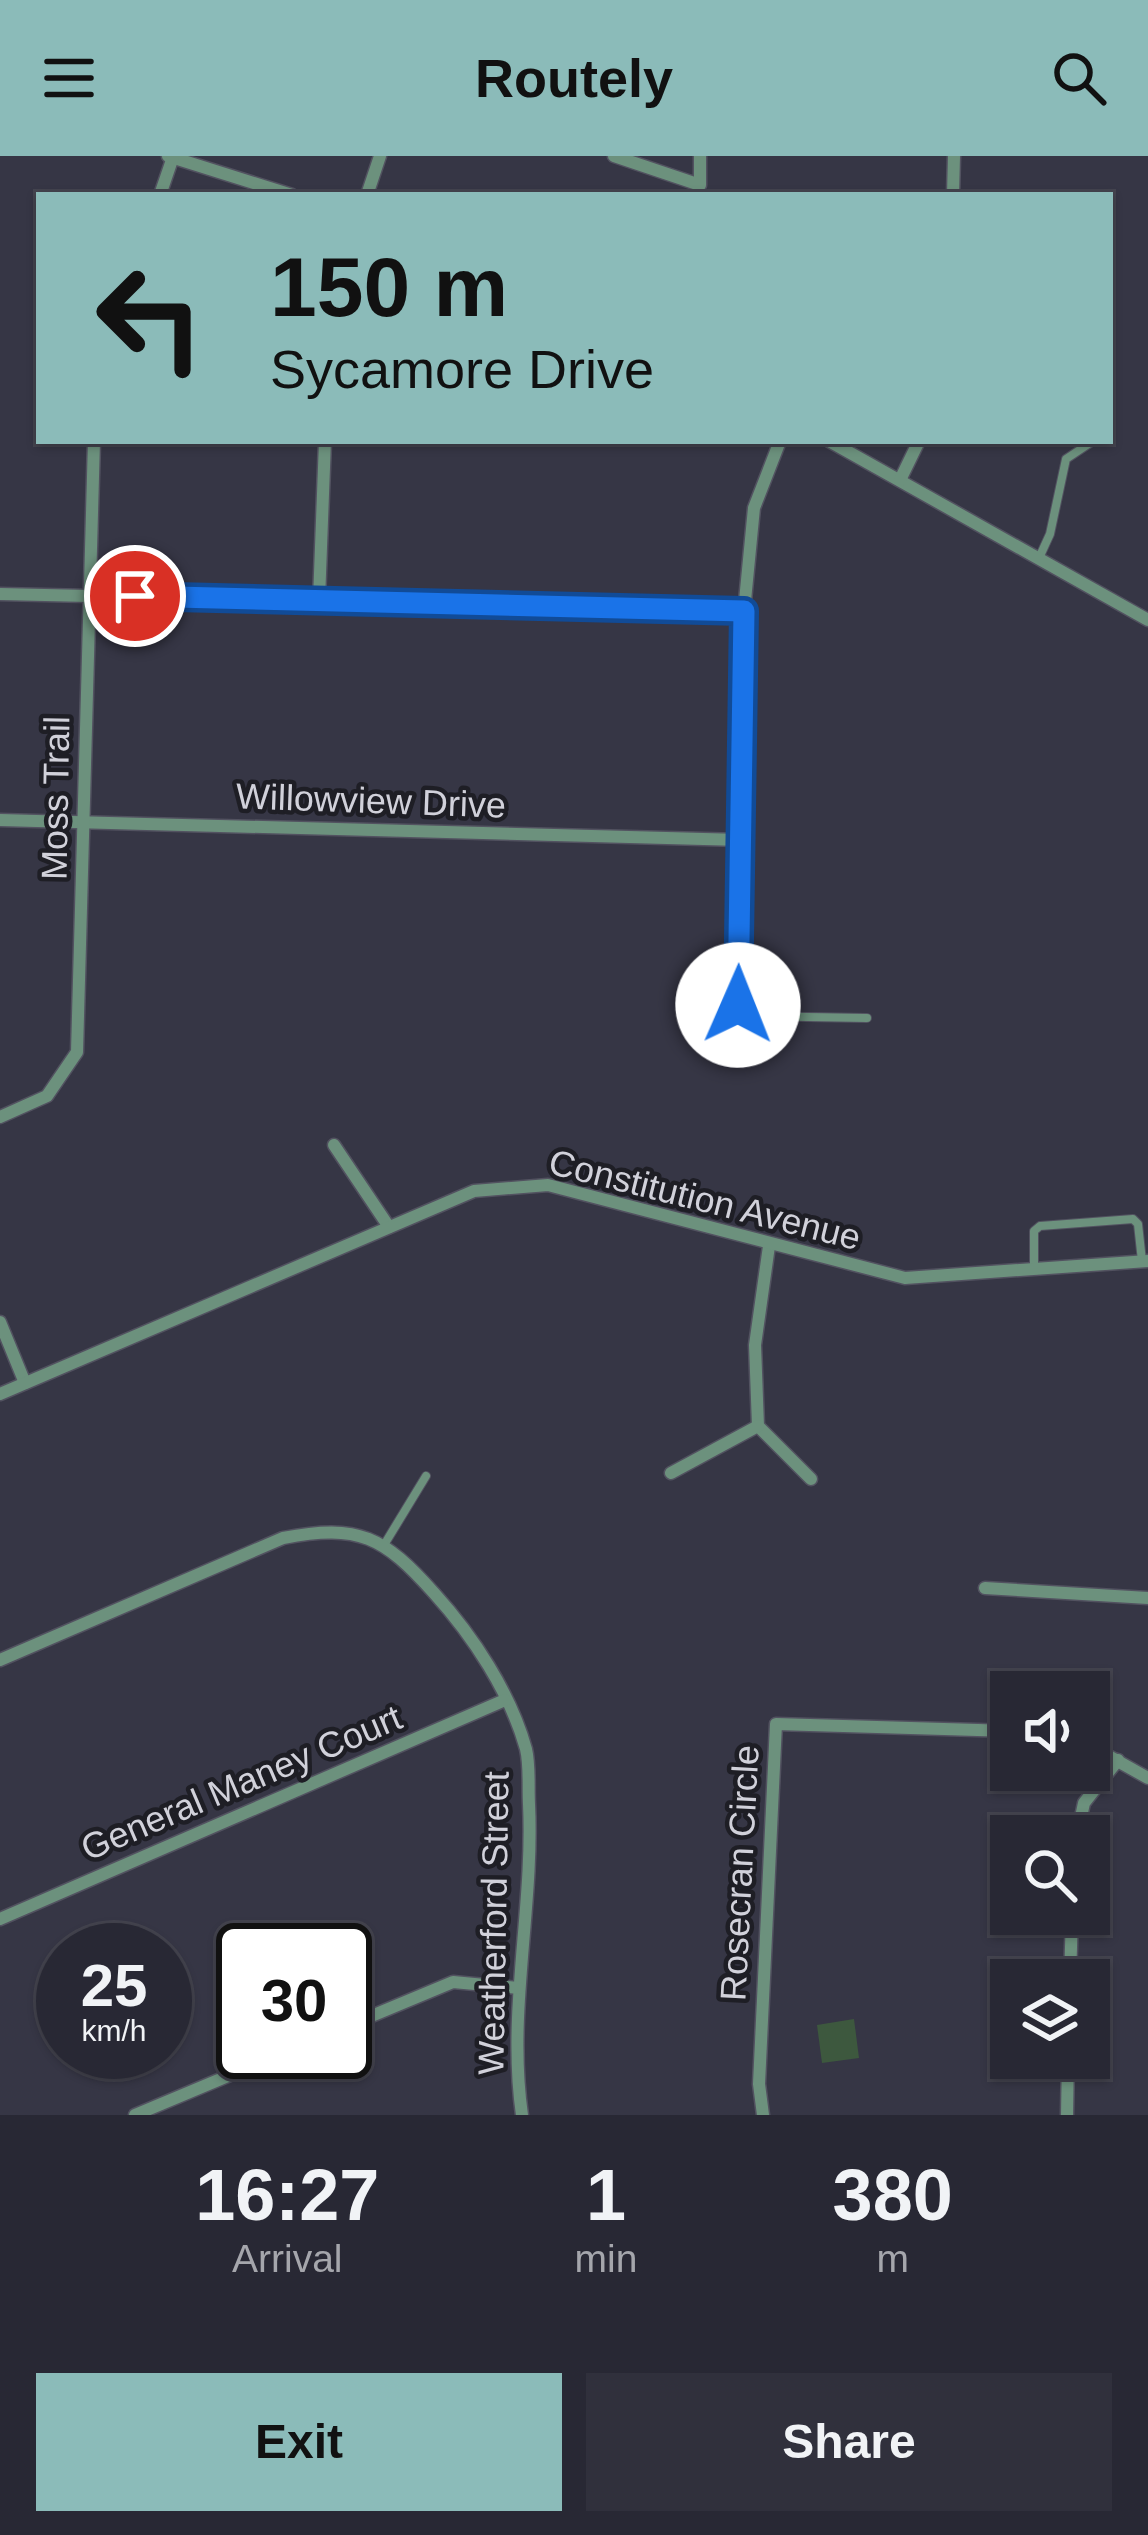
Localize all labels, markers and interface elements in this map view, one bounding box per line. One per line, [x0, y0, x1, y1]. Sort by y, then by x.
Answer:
icon: menu [36, 45, 102, 111]
icon: search [1046, 45, 1112, 111]
text: Routely [475, 48, 673, 108]
icon: left [72, 240, 228, 396]
text: 150 m [270, 240, 508, 334]
text: Sycamore Drive [270, 339, 654, 399]
pin [84, 545, 186, 647]
icon: arrive [102, 563, 168, 629]
street label: Moss Trail [34, 716, 77, 880]
street label: Willowview Drive [235, 775, 507, 826]
position arrow [675, 942, 801, 1068]
street label: Constitution Avenue [545, 1141, 865, 1258]
map controls [990, 1671, 1110, 2079]
button: sound [990, 1671, 1110, 1791]
street label: General Maney Court [75, 1696, 408, 1869]
street label: Rosecran Circle [712, 1744, 767, 2002]
street label: Weatherford Street [470, 1771, 517, 2075]
button: search [990, 1815, 1110, 1935]
speed limit sign: 30 [216, 1923, 372, 2079]
text: 25 [81, 1952, 147, 2019]
button: layers [990, 1959, 1110, 2079]
text: km/h [81, 2014, 147, 2047]
text: 16:27 [195, 2155, 379, 2235]
text: 1 [586, 2155, 626, 2235]
text: 380 [833, 2155, 953, 2235]
text: Arrival [232, 2237, 343, 2280]
text: min [575, 2237, 637, 2280]
text: m [876, 2237, 909, 2280]
button: Exit [36, 2373, 562, 2511]
button: Share [586, 2373, 1112, 2511]

